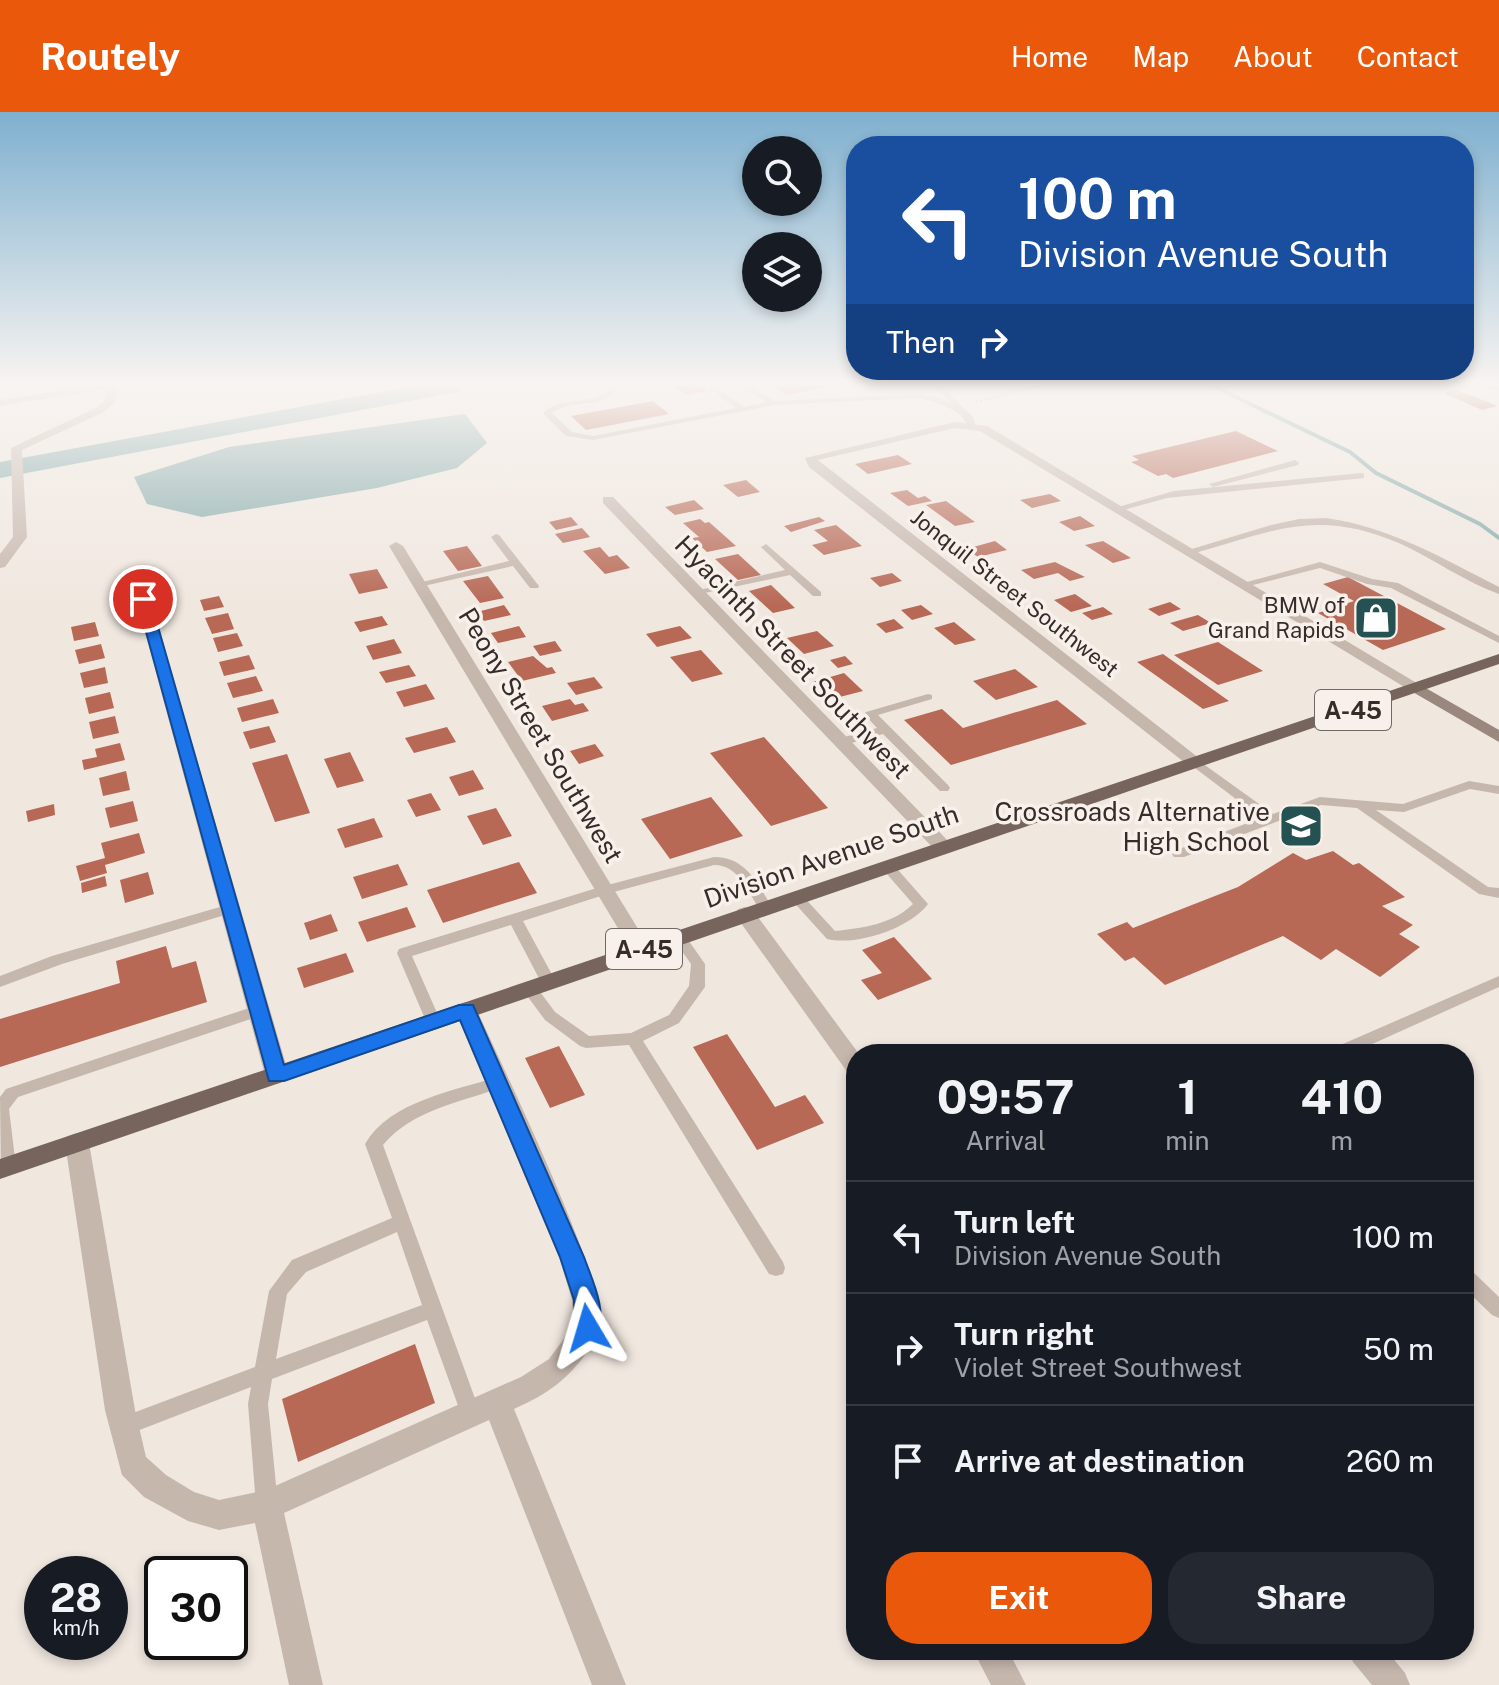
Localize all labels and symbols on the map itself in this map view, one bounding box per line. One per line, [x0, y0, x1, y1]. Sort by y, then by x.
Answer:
street label: Jonquil Street Southwest [906, 504, 1124, 682]
street label: Hyacinth Street Southwest [669, 529, 917, 785]
pin [109, 565, 177, 633]
place label: BMW of Grand Rapids [1208, 592, 1345, 643]
shop icon: BMW of Grand Rapids [1352, 594, 1400, 642]
street label: Peony Street Southwest [452, 602, 630, 868]
road number: A-45 [1315, 690, 1391, 730]
place label: Crossroads Alternative High School [995, 796, 1270, 857]
street label: Division Avenue South [700, 798, 962, 914]
school or university icon: Crossroads Alternative High School [1277, 802, 1325, 850]
road number: A-45 [606, 929, 682, 969]
position arrow [546, 1286, 630, 1370]
speed limit sign: 30 [144, 1556, 248, 1660]

